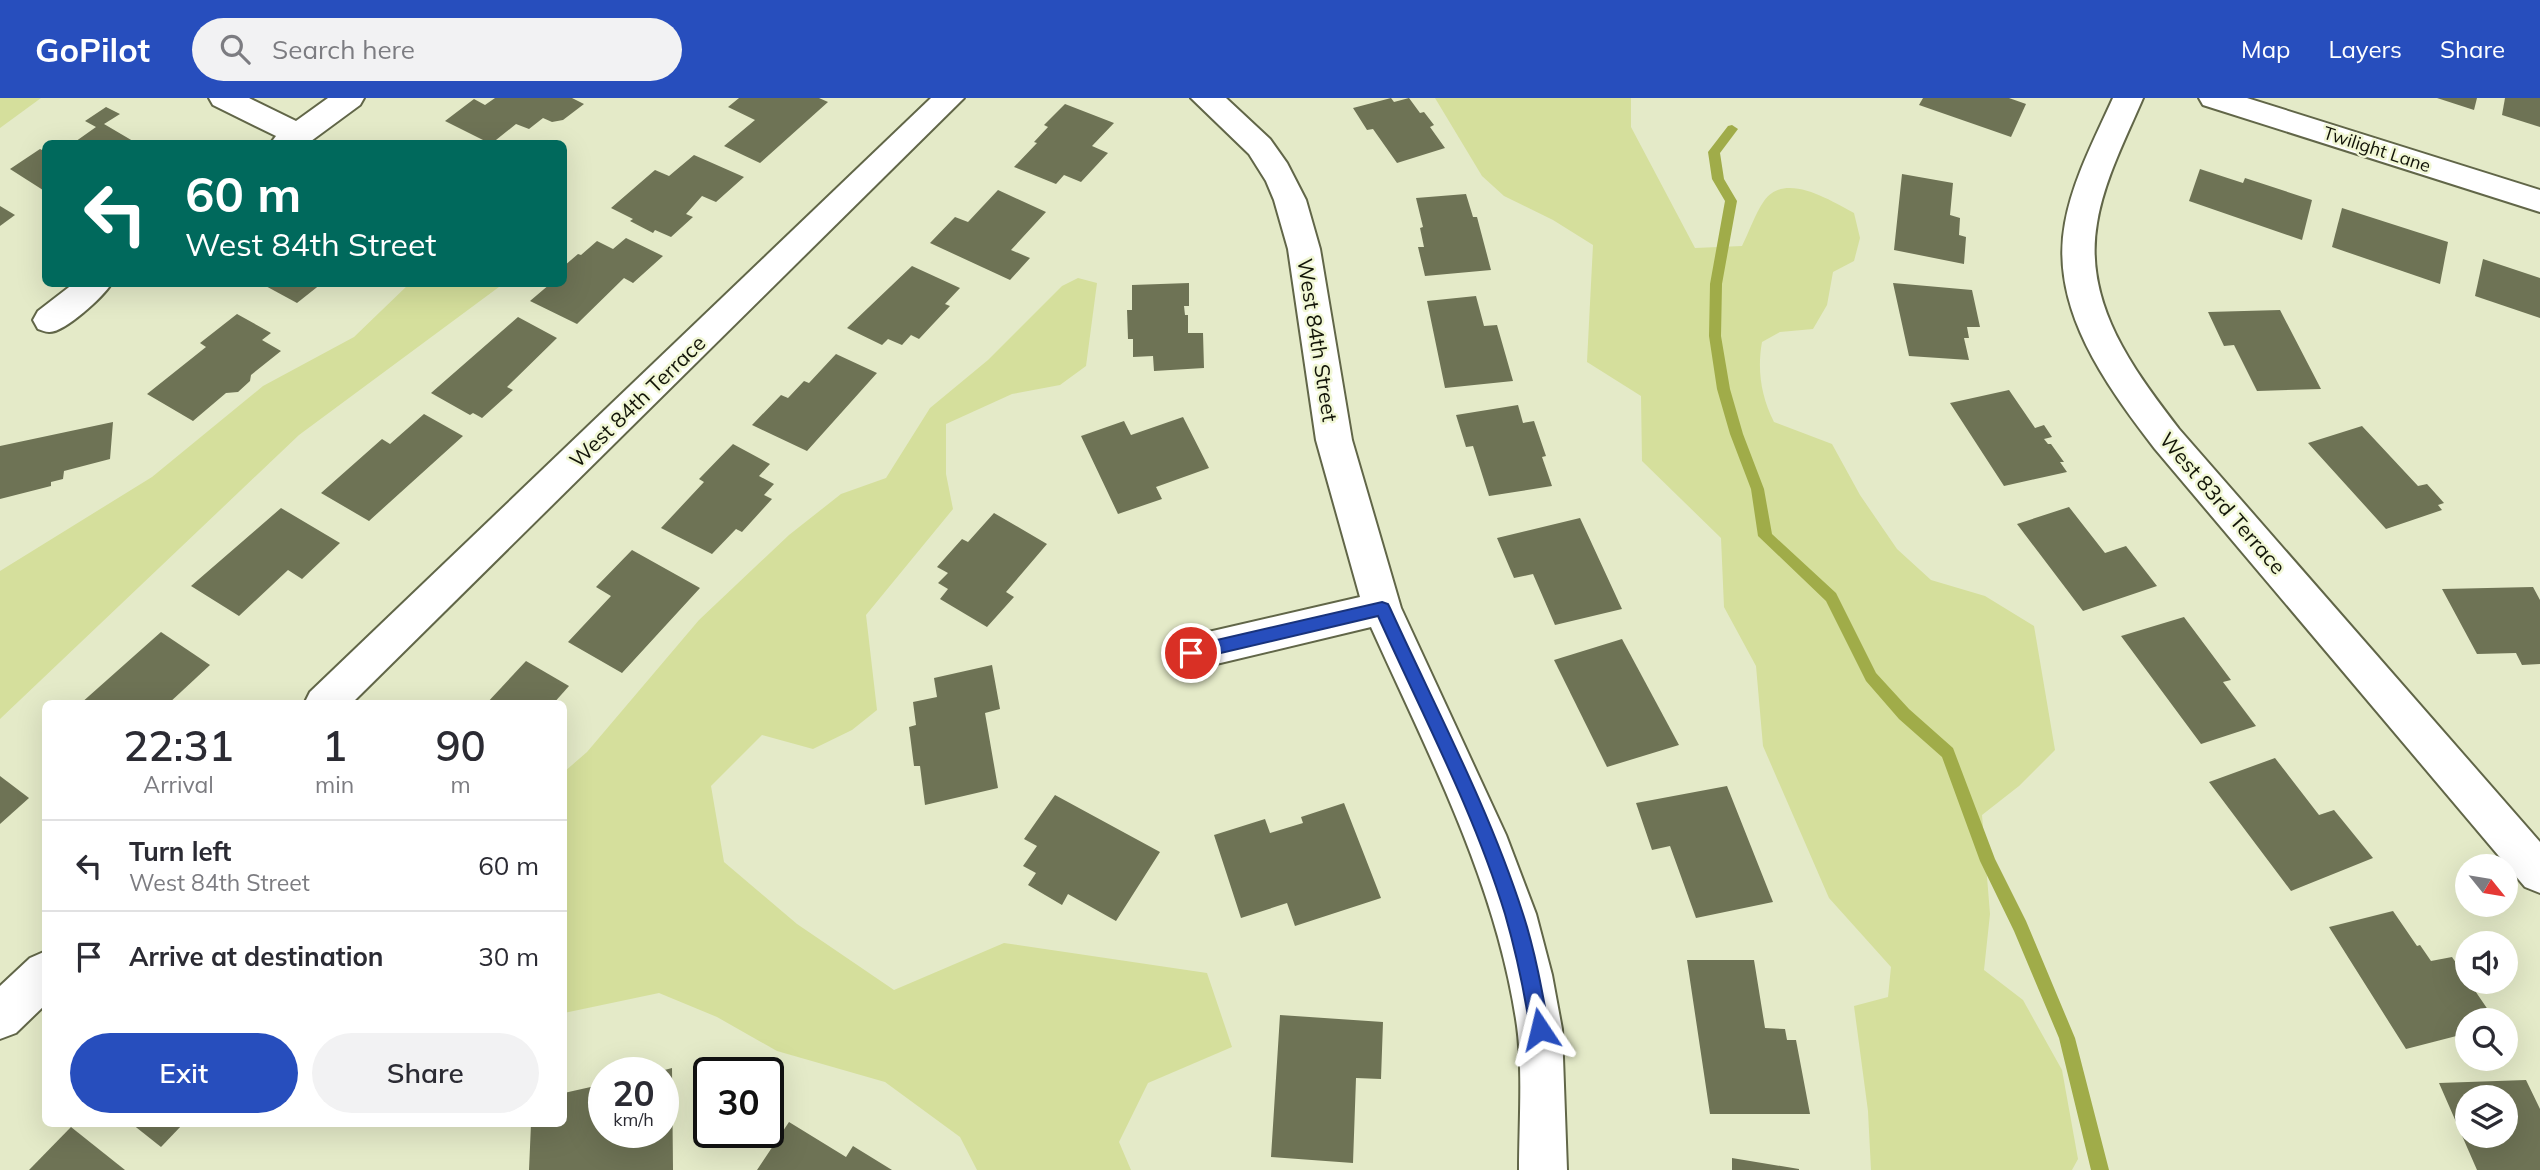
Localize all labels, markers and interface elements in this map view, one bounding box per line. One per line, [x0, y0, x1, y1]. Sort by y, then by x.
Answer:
search box [192, 18, 682, 81]
text: GoPilot [35, 29, 150, 70]
icon: search [216, 30, 254, 68]
text: Search here [272, 33, 415, 66]
text: Map [2241, 34, 2290, 64]
text: Layers [2328, 34, 2402, 64]
text: Share [2440, 34, 2505, 64]
street label: Twilight Lane [2320, 121, 2434, 177]
text: 60 m [185, 163, 301, 224]
icon: left [70, 168, 161, 259]
text: West 84th Street [185, 224, 437, 264]
street label: West 84th Street [1292, 256, 1344, 424]
street label: West 84th Terrace [564, 330, 710, 472]
street label: West 83rd Terrace [2154, 427, 2292, 579]
pin [1161, 623, 1221, 683]
icon: arrive [1172, 634, 1210, 672]
text: 22:31 [123, 719, 234, 772]
text: 1 [322, 719, 347, 772]
text: 90 [435, 719, 486, 772]
text: Arrival [143, 770, 214, 799]
text: min [315, 770, 354, 799]
text: m [450, 770, 471, 799]
text: Turn left [129, 835, 231, 868]
icon: left [70, 847, 108, 885]
text: 60 m [478, 849, 539, 882]
north arrow [2455, 854, 2518, 917]
map controls [2455, 854, 2518, 1148]
text: West 84th Street [129, 868, 310, 897]
button: sound [2455, 931, 2518, 994]
icon: arrive [70, 938, 108, 976]
text: Arrive at destination [129, 940, 384, 973]
text: 30 m [478, 940, 539, 973]
position arrow [1503, 992, 1577, 1066]
button: search [2455, 1008, 2518, 1071]
button: Exit [70, 1033, 298, 1113]
button: Share [312, 1033, 539, 1113]
speed limit sign: 30 [693, 1057, 784, 1148]
text: 20 [612, 1071, 655, 1115]
button: layers [2455, 1085, 2518, 1148]
text: km/h [613, 1108, 654, 1131]

